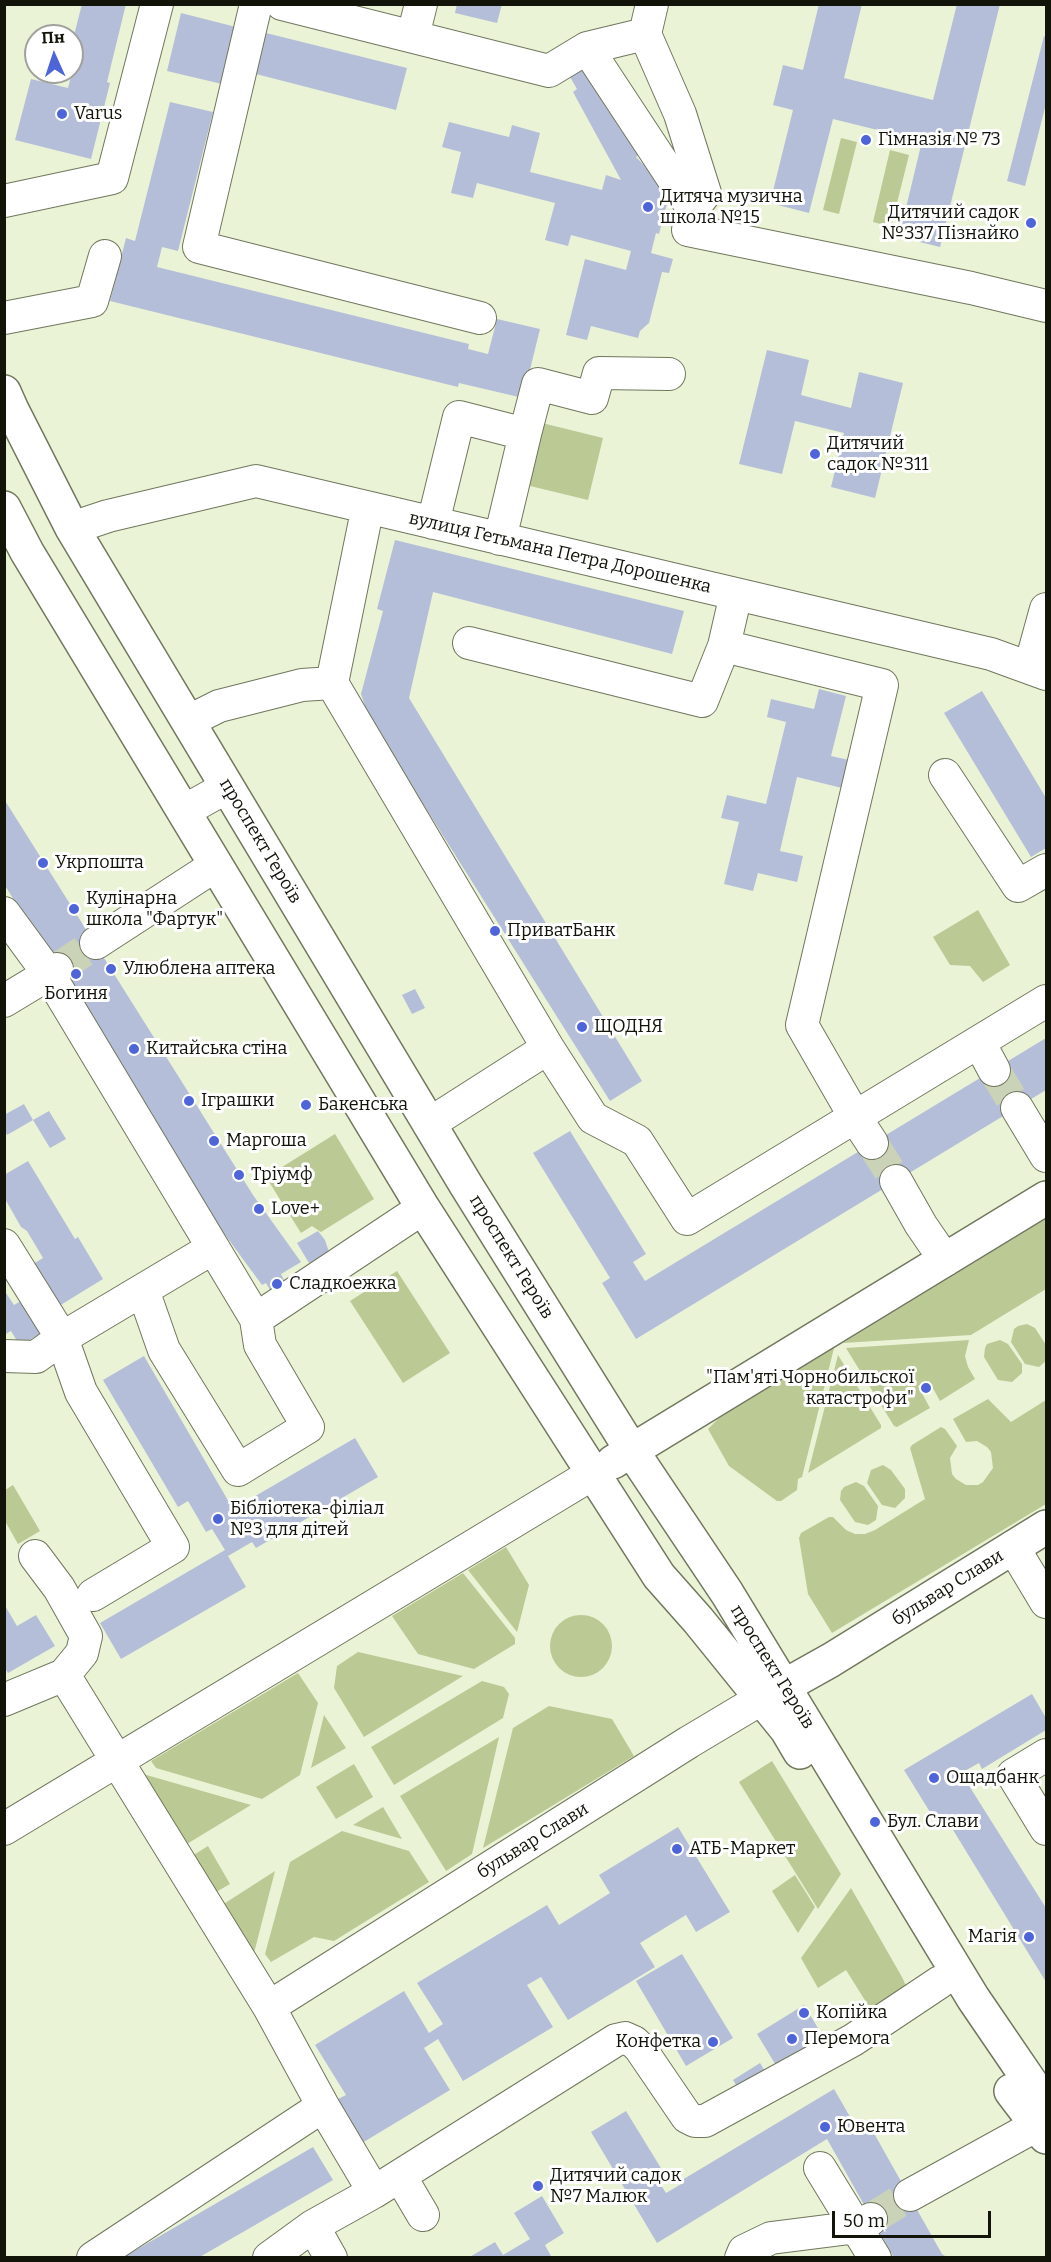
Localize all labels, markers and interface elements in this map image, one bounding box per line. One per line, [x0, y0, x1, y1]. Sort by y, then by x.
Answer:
north arrow [24, 24, 84, 84]
text: Пн [41, 27, 65, 48]
place label: Varus [74, 103, 122, 125]
marker: Varus [55, 107, 69, 121]
place label: Гімназія № 73 [878, 129, 1001, 151]
marker: Гімназія № 73 [859, 133, 873, 147]
place label: Дитяча музична школа №15 [660, 186, 803, 228]
marker: Дитяча музична школа №15 [641, 200, 655, 214]
place label: Дитячий садок №337 Пізнайко [881, 202, 1019, 244]
marker: Дитячий садок №337 Пізнайко [1024, 216, 1038, 230]
place label: Дитячий садок №311 [827, 433, 929, 476]
marker: Дитячий садок №311 [808, 447, 822, 461]
street label: вулиця Гетьмана Петра Дорошенка [407, 508, 713, 598]
street label: проспект Героїв [214, 775, 306, 907]
place label: Укрпошта [55, 852, 144, 874]
marker: Укрпошта [36, 856, 50, 870]
place label: Кулінарна школа "Фартук" [86, 888, 223, 930]
marker: Кулінарна школа "Фартук" [67, 902, 81, 916]
place label: ПриватБанк [507, 920, 615, 942]
marker: ПриватБанк [488, 924, 502, 938]
place label: Улюблена аптека [123, 958, 275, 980]
marker: Улюблена аптека [104, 962, 118, 976]
marker: Богиня [69, 967, 83, 981]
place label: Богиня [44, 983, 108, 1005]
place label: ЩОДНЯ [594, 1016, 663, 1038]
marker: ЩОДНЯ [575, 1020, 589, 1034]
place label: Китайська стіна [146, 1038, 287, 1060]
marker: Китайська стіна [127, 1042, 141, 1056]
place label: Іграшки [201, 1090, 274, 1112]
marker: Іграшки [182, 1094, 196, 1108]
place label: Бакенська [318, 1094, 408, 1116]
marker: Бакенська [299, 1098, 313, 1112]
place label: Маргоша [226, 1130, 307, 1152]
marker: Маргоша [207, 1134, 221, 1148]
place label: Тріумф [251, 1164, 312, 1186]
marker: Тріумф [232, 1168, 246, 1182]
street label: проспект Героїв [464, 1191, 558, 1323]
place label: Love+ [271, 1198, 320, 1220]
marker: Love+ [252, 1202, 266, 1216]
place label: Сладкоежка [289, 1273, 397, 1295]
marker: Сладкоежка [270, 1277, 284, 1291]
place label: "Пам'яті Чорнобильскої катастрофи" [706, 1367, 914, 1410]
marker: "Пам'яті Чорнобильскої катастрофи" [919, 1381, 933, 1395]
place label: Бібліотека-філіал №3 для дітей [230, 1498, 384, 1540]
marker: Бібліотека-філіал №3 для дітей [211, 1512, 225, 1526]
street label: бульвар Слави [888, 1545, 1008, 1631]
street label: проспект Героїв [725, 1601, 819, 1733]
place label: Ощадбанк [946, 1767, 1039, 1789]
marker: Ощадбанк [927, 1771, 941, 1785]
street label: бульвар Слави [473, 1798, 593, 1884]
place label: Бул. Слави [887, 1811, 979, 1833]
marker: Бул. Слави [868, 1815, 882, 1829]
place label: АТБ-Маркет [689, 1838, 795, 1860]
marker: АТБ-Маркет [670, 1842, 684, 1856]
place label: Магія [968, 1926, 1017, 1948]
marker: Магія [1022, 1930, 1036, 1944]
place label: Копійка [816, 2002, 887, 2024]
marker: Копійка [797, 2006, 811, 2020]
place label: Перемога [804, 2028, 890, 2050]
place label: Конфетка [615, 2031, 701, 2053]
marker: Перемога [785, 2032, 799, 2046]
marker: Конфетка [706, 2035, 720, 2049]
place label: Ювента [837, 2116, 905, 2138]
marker: Ювента [818, 2120, 832, 2134]
place label: Дитячий садок №7 Малюк [550, 2165, 681, 2208]
marker: Дитячий садок №7 Малюк [531, 2179, 545, 2193]
scale bar [835, 2199, 994, 2237]
text: 50 m [843, 2210, 885, 2232]

